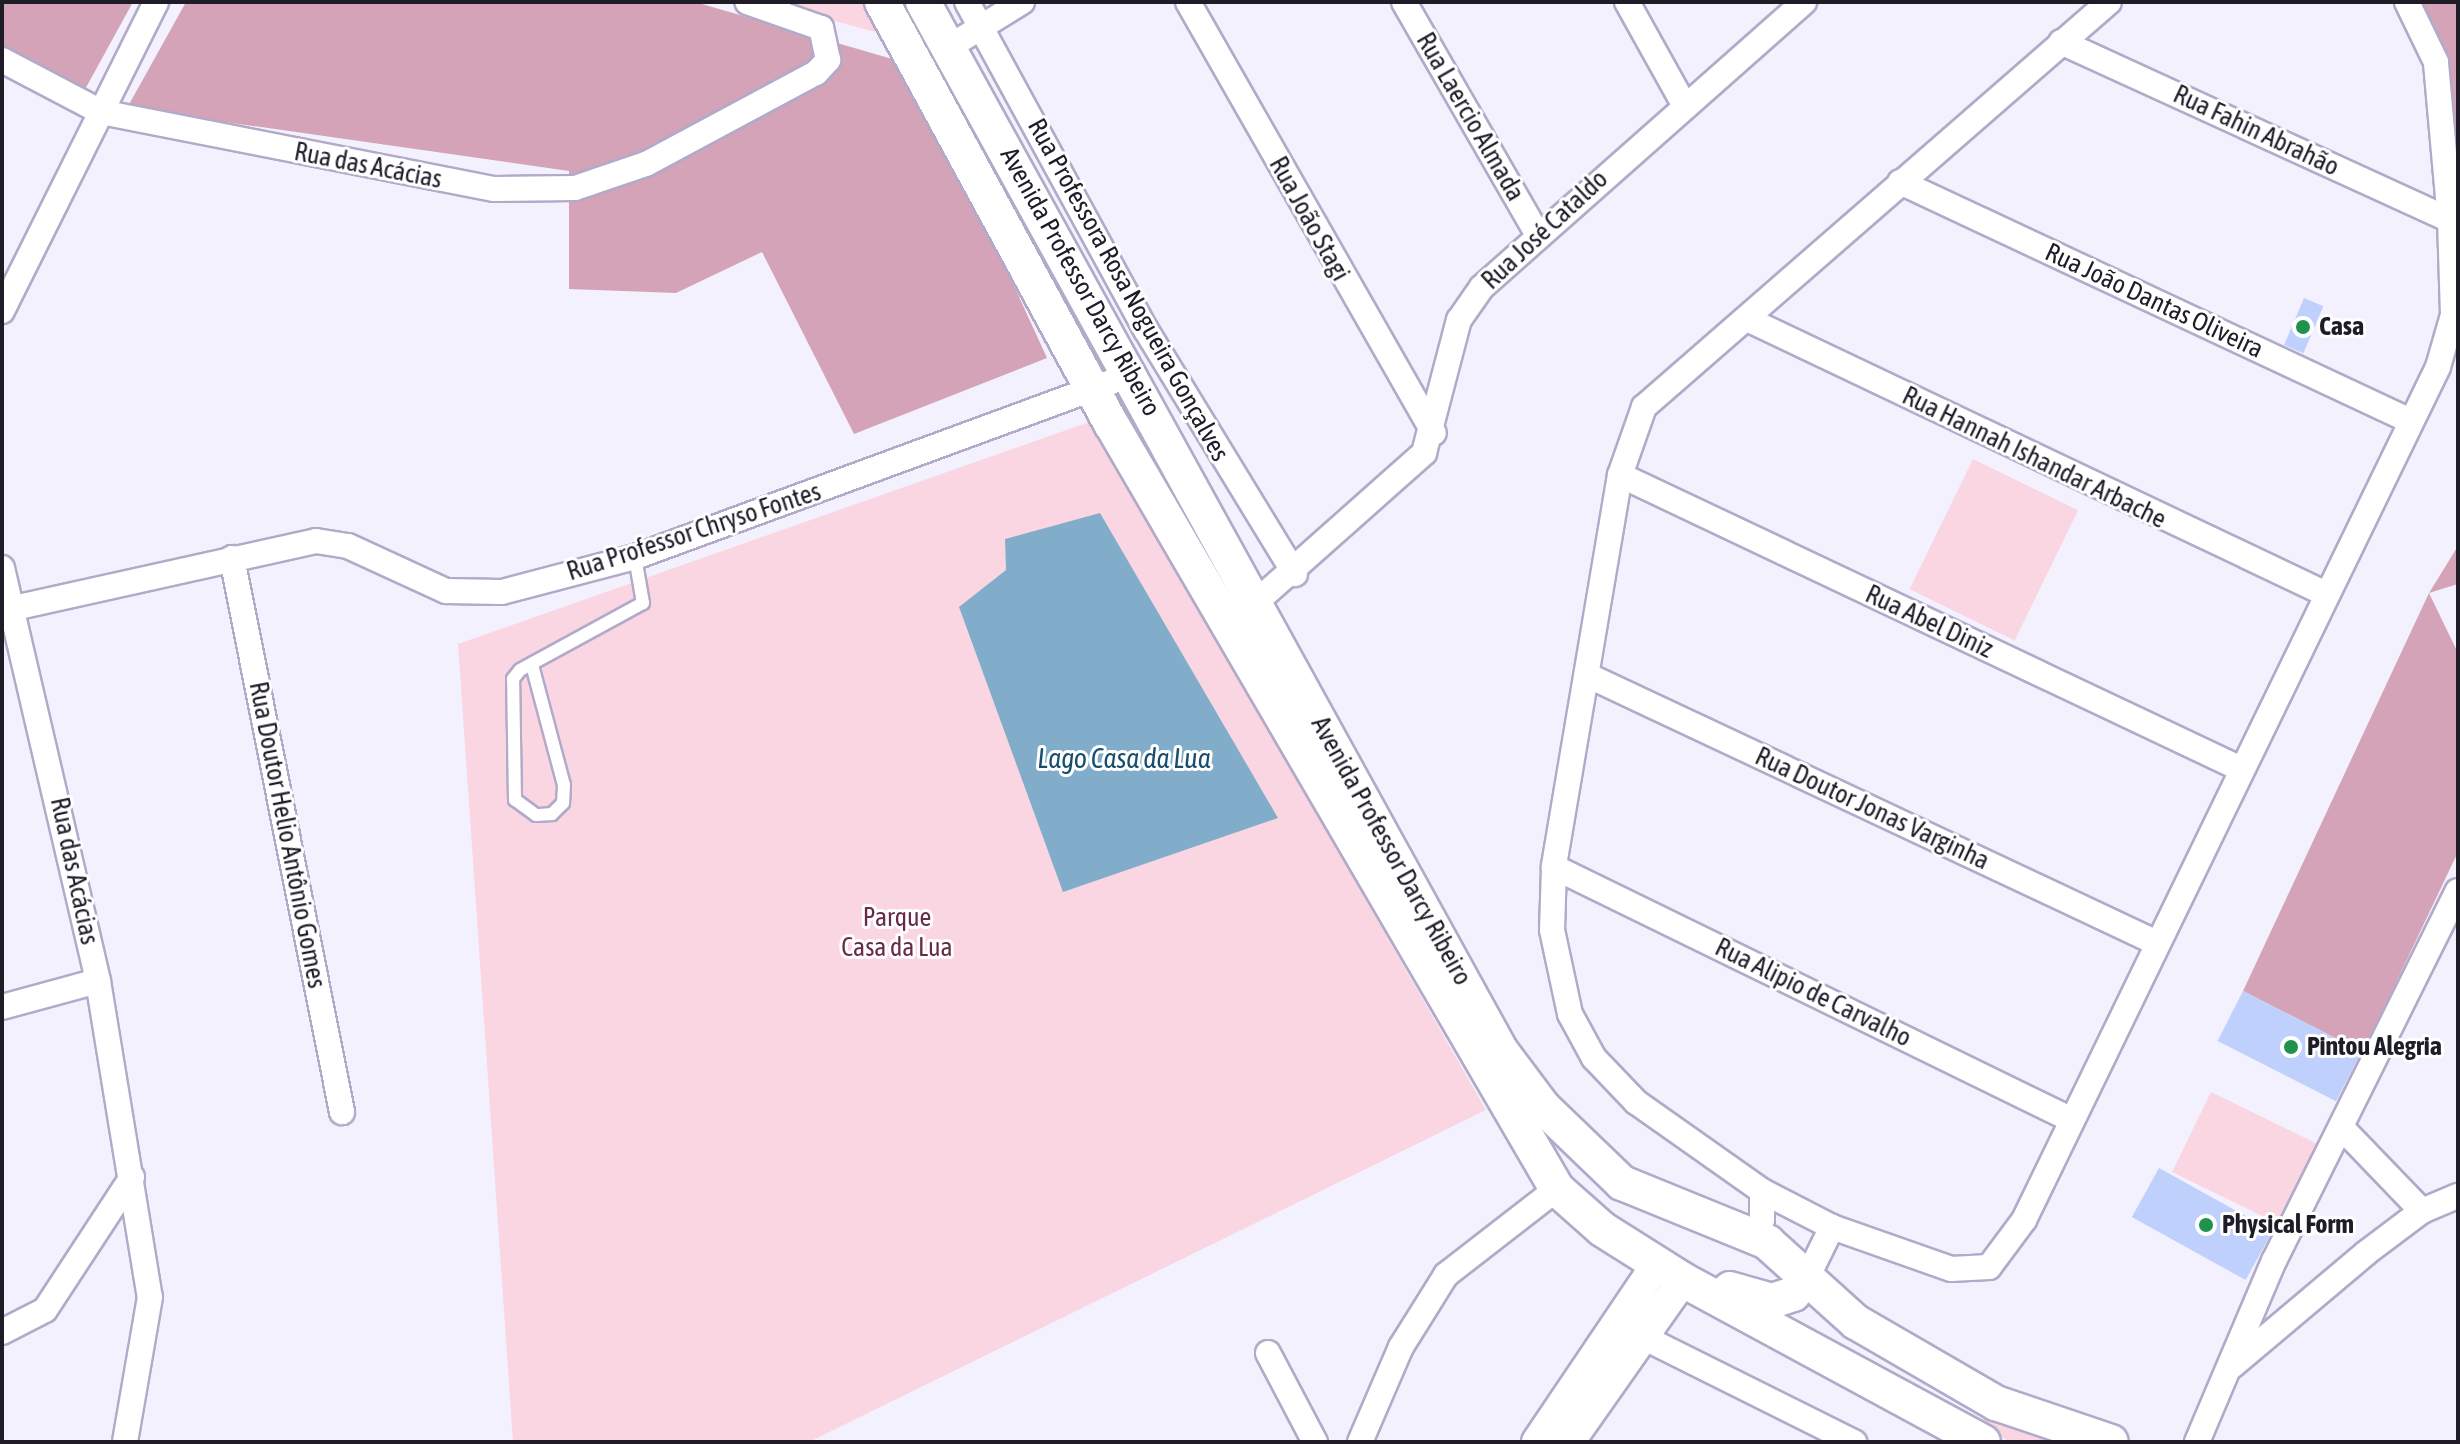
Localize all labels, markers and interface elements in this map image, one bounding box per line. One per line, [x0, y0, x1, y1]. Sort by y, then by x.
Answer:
street label: Rua Laercio Almada [1409, 27, 1531, 207]
street label: Rua Fahin Abrahão [2168, 79, 2344, 183]
street label: Rua Professora Rosa Nogueira Gonçalves [1021, 113, 1235, 467]
street label: Rua das Acácias [292, 136, 444, 196]
street label: Avenida Professor Darcy Ribeiro [993, 142, 1167, 422]
street label: Rua João Stagi [1262, 151, 1356, 287]
street label: Rua José Cataldo [1476, 164, 1614, 296]
street label: Rua João Dantas Oliveira [2040, 237, 2268, 365]
place label: Casa [2319, 311, 2364, 343]
marker: Casa [2294, 318, 2312, 336]
street label: Rua Hannah Ishandar Arbache [1897, 381, 2171, 535]
street label: Rua Professor Chryso Fontes [563, 476, 825, 588]
street label: Rua Abel Diniz [1860, 579, 1998, 665]
street label: Rua Doutor Helio Antônio Gomes [242, 679, 332, 991]
street label: Avenida Professor Darcy Ribeiro [1304, 711, 1478, 991]
water label: Lago Casa da Lua [1037, 741, 1211, 775]
street label: Rua Doutor Jonas Varginha [1750, 741, 1994, 877]
street label: Rua das Acácias [43, 795, 105, 947]
park label: Parque Casa da Lua [841, 902, 953, 964]
street label: Rua Alipio de Carvalho [1710, 932, 1916, 1054]
place label: Pintou Alegria [2307, 1031, 2442, 1063]
marker: Pintou Alegria [2282, 1038, 2300, 1056]
place label: Physical Form [2222, 1209, 2354, 1241]
marker: Physical Form [2197, 1216, 2215, 1234]

